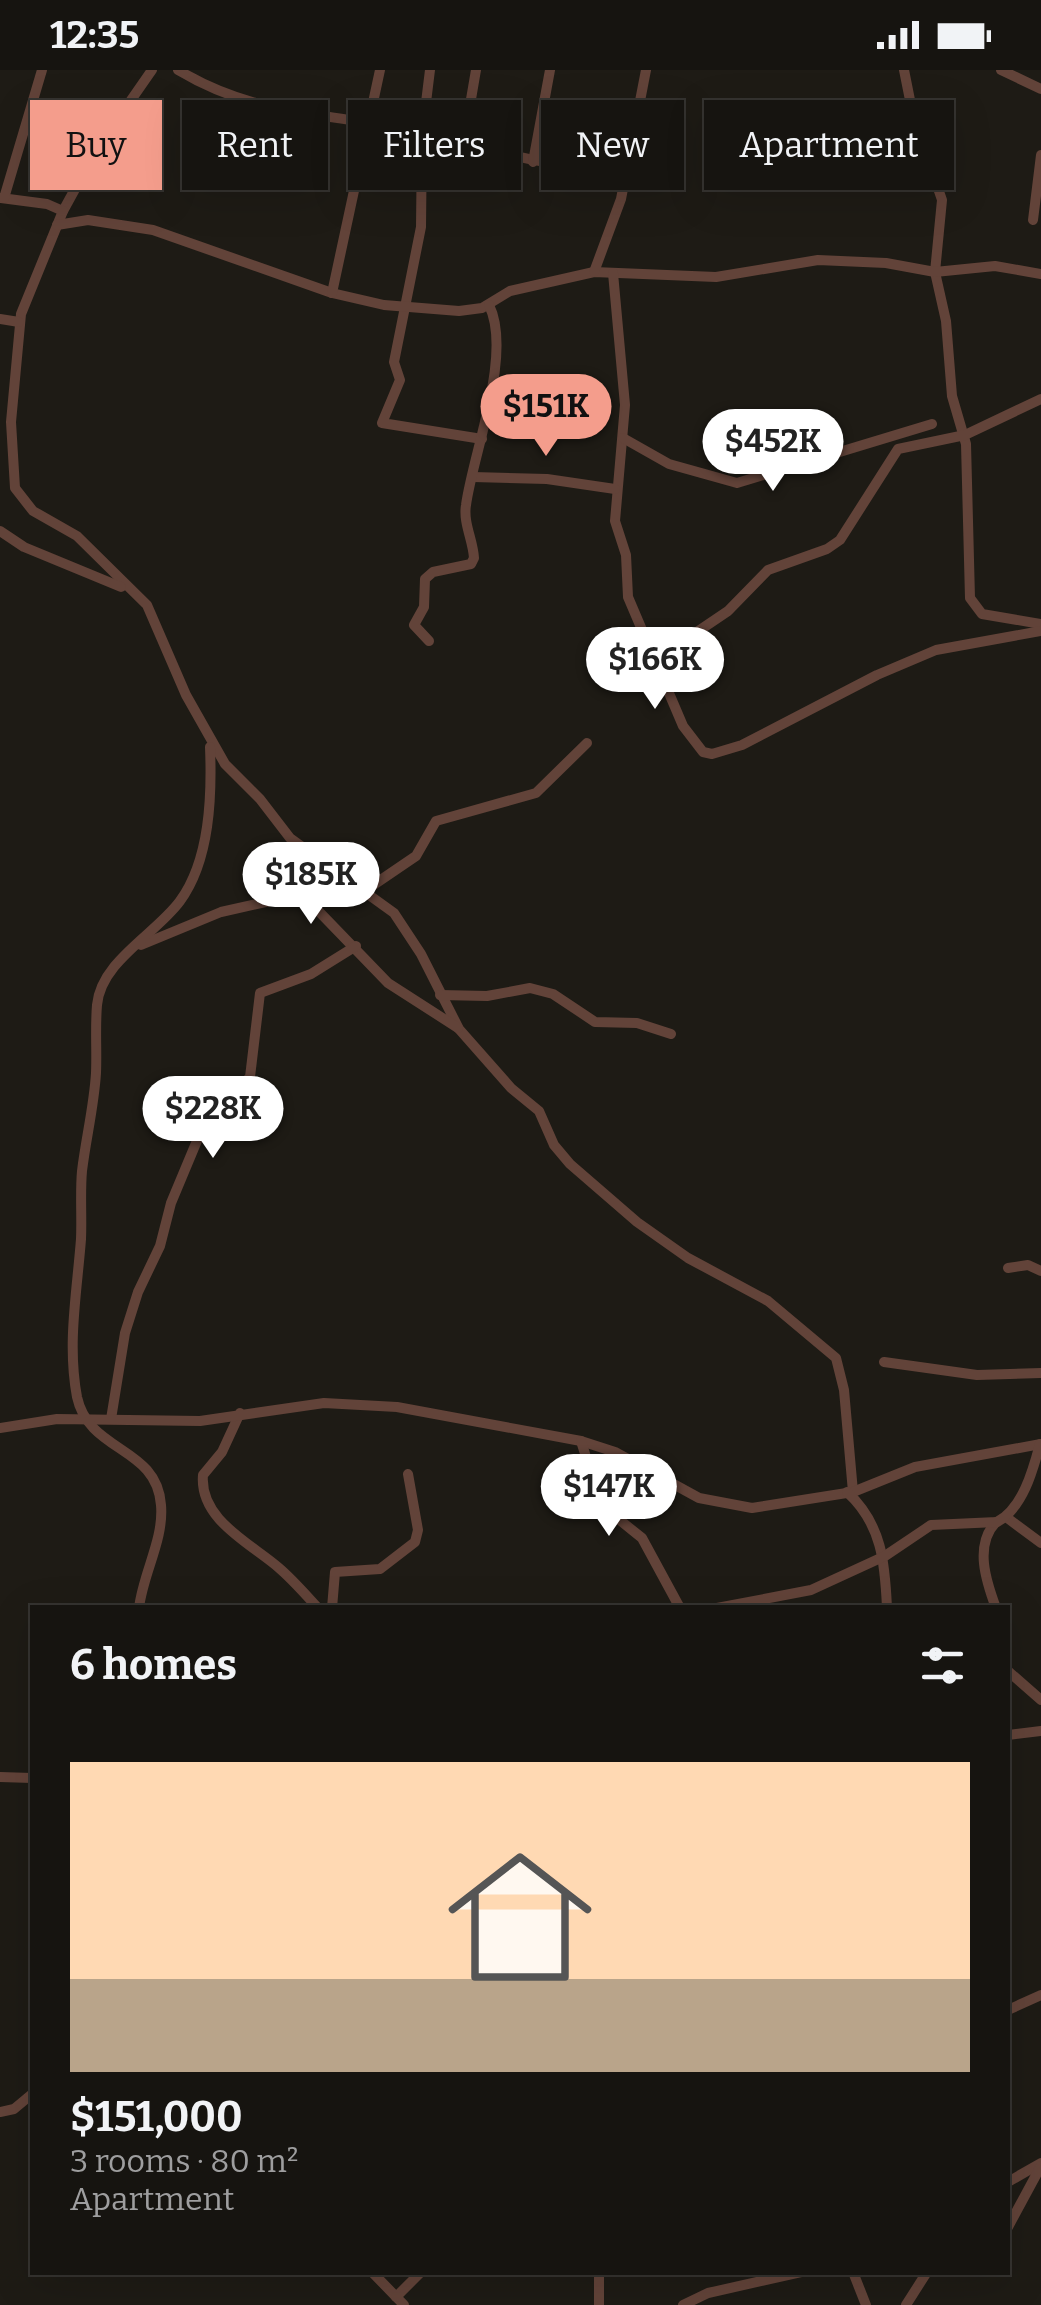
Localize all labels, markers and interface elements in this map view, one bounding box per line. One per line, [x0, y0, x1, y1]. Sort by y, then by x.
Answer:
text: 12:35 [50, 12, 139, 58]
chip: Buy [30, 100, 162, 190]
chip: Rent [182, 100, 328, 190]
chip: Filters [348, 100, 521, 190]
chip: New [541, 100, 684, 190]
chip: Apartment [704, 100, 954, 190]
pin: $151K [476, 374, 616, 459]
text: $151K [503, 387, 589, 425]
pin: $452K [703, 409, 843, 494]
text: $452K [725, 422, 821, 460]
pin: $166K [585, 627, 725, 712]
text: $166K [608, 640, 702, 678]
pin: $185K [241, 842, 381, 927]
text: $185K [265, 855, 357, 893]
pin: $228K [143, 1076, 283, 1161]
text: $228K [164, 1089, 262, 1127]
pin: $147K [539, 1454, 679, 1539]
text: $147K [563, 1467, 655, 1505]
icon: filters [915, 1638, 970, 1693]
text: 6 homes [70, 1640, 237, 1690]
icon: home [430, 1827, 610, 2007]
text: $151,000 [70, 2092, 243, 2142]
text: 3 rooms · 80 m² [70, 2142, 298, 2180]
text: Apartment [70, 2180, 234, 2218]

